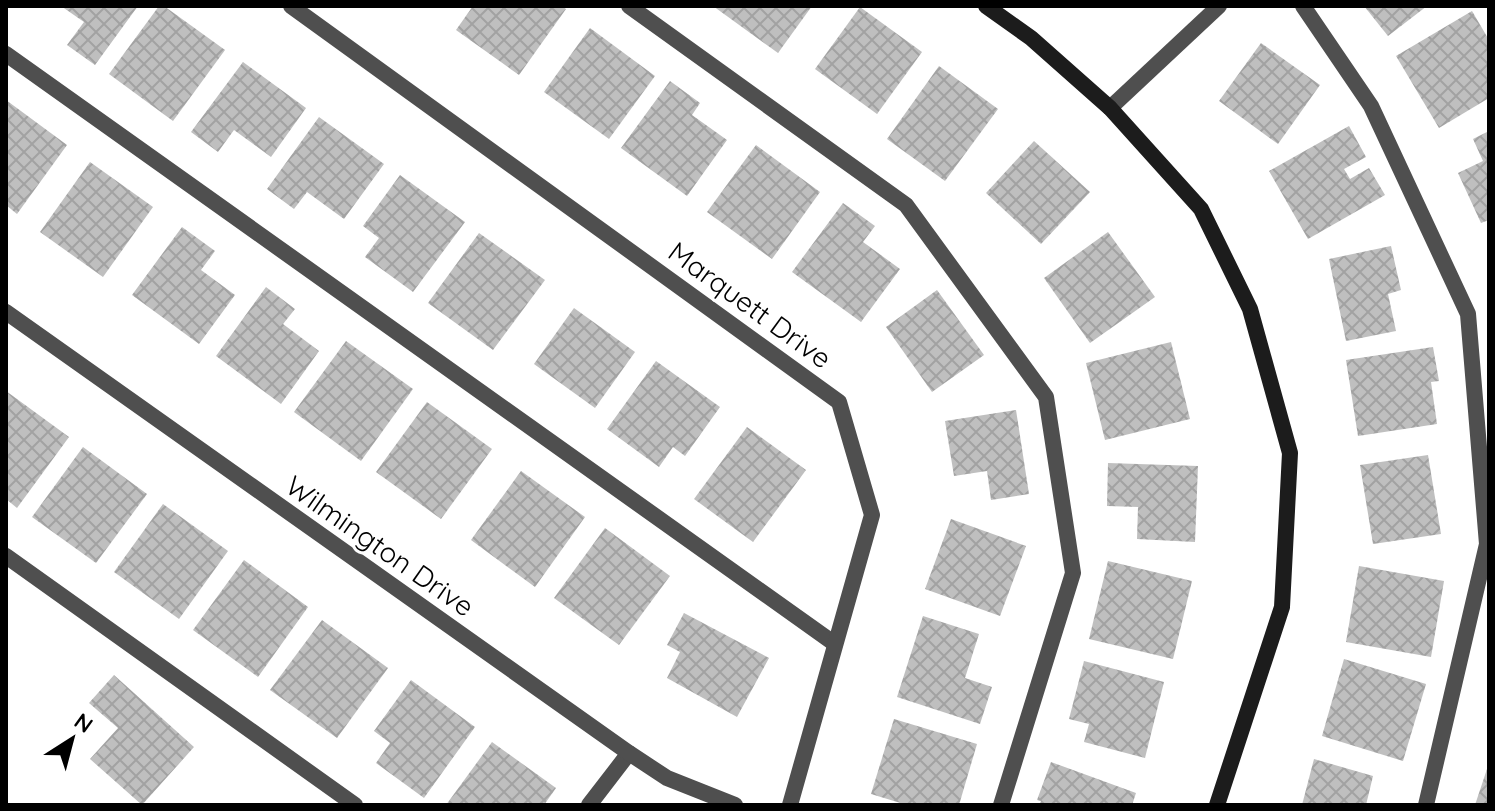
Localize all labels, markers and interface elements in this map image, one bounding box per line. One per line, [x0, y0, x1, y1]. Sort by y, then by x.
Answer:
street label: Marquett Drive [662, 234, 839, 375]
street label: Wilmington Drive [279, 468, 481, 624]
north arrow [32, 699, 112, 779]
text: N [69, 707, 99, 739]

